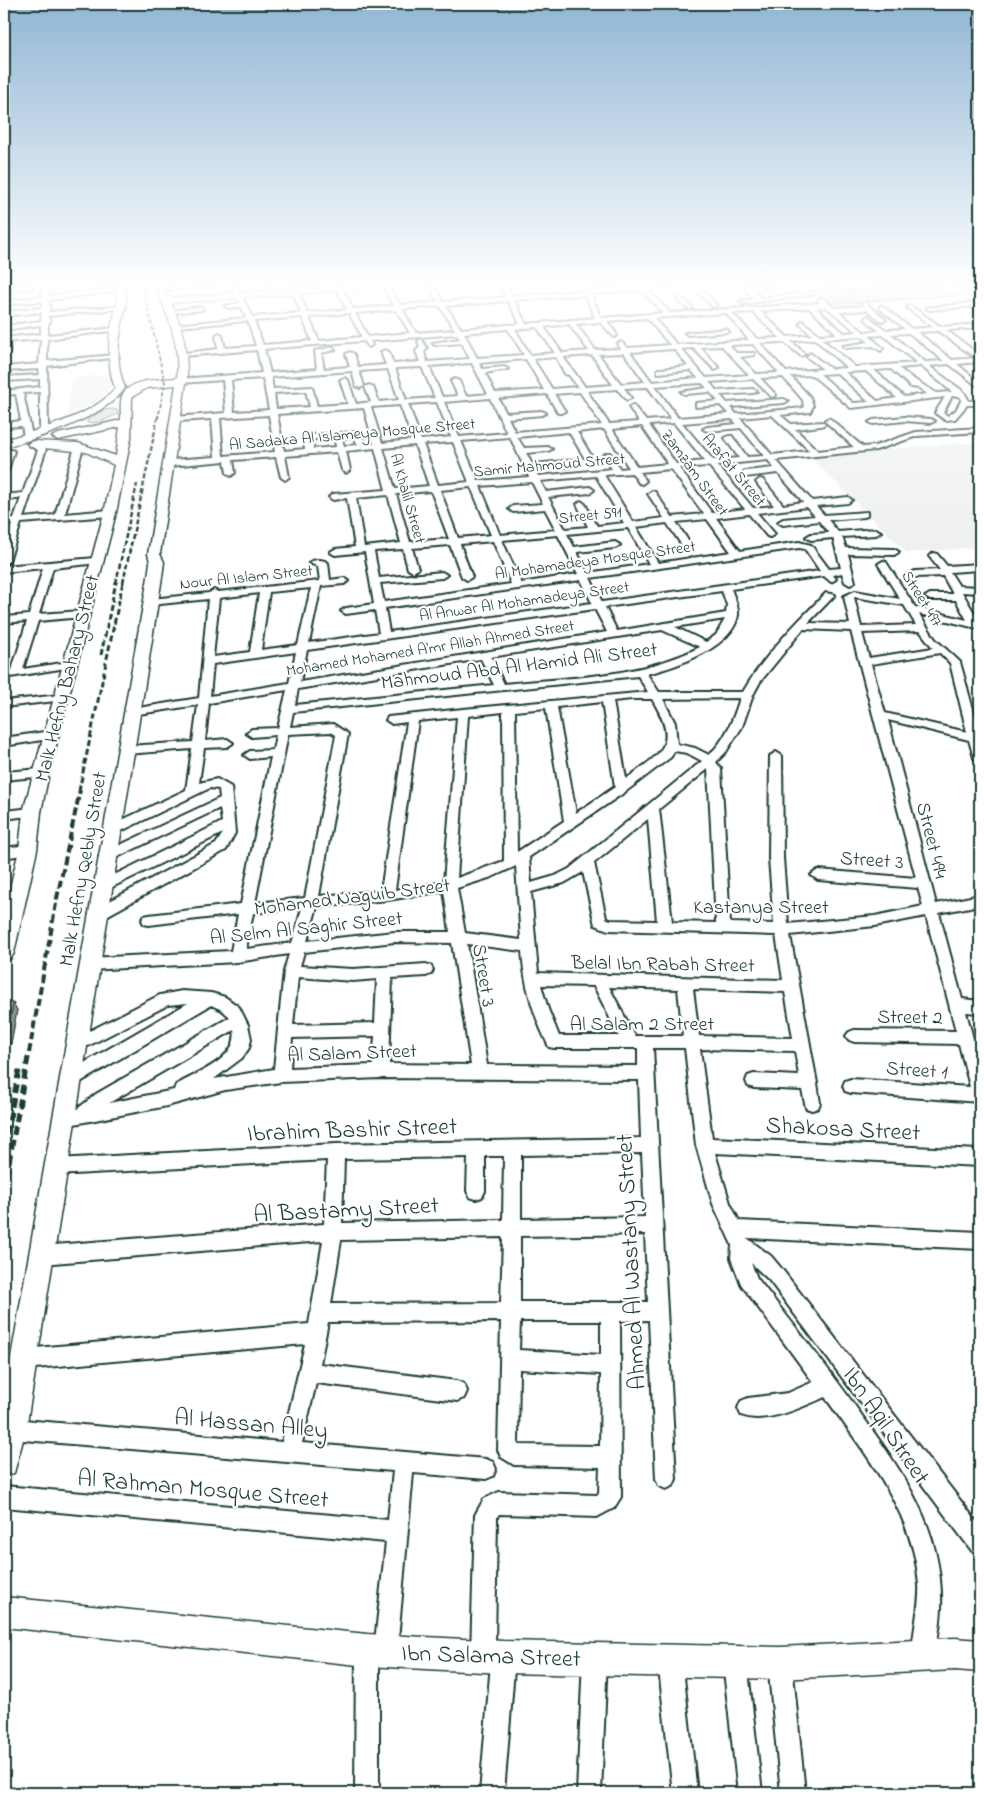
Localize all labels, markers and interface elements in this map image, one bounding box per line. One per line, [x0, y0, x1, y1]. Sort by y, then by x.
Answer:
street label: Al Sadaka Al Islameya Mosque Street [228, 412, 477, 458]
street label: Zamzam Street [655, 425, 734, 522]
street label: Arafat Street [696, 428, 772, 513]
street label: Samir Mahmoud Street [472, 447, 627, 485]
street label: Al Khalil Street [383, 450, 432, 547]
street label: Street 591 [557, 501, 623, 531]
street label: Al Mohamadeya Mosque Street [493, 535, 698, 587]
street label: Nour Al Islam Street [178, 559, 315, 597]
street label: Street 497 [895, 566, 948, 632]
street label: Malk Hefny Bahary Street [29, 572, 108, 785]
street label: Al Anwar Al Mohamadeya Street [418, 575, 631, 629]
street label: Mohamed Mohamed A'mr Allah Ahmed Street [284, 614, 577, 684]
street label: Mahmoud Abd Al Hamid Ali Street [379, 636, 659, 699]
street label: Malk Hefny Qebly Street [53, 770, 116, 969]
street label: Street 494 [907, 799, 954, 882]
street label: Street 3 [839, 845, 905, 878]
street label: Mohamed Naguib Street [253, 872, 452, 926]
street label: Kastanya Street [693, 894, 829, 923]
street label: Al Selm Al Saghir Street [208, 905, 404, 955]
street label: Street 3 [463, 942, 502, 1009]
street label: Belal Ibn Rabah Street [570, 949, 755, 982]
street label: Street 2 [877, 1003, 943, 1034]
street label: Al Salam 2 Street [570, 1011, 714, 1040]
street label: Al Salam Street [287, 1038, 418, 1071]
street label: Street 1 [885, 1055, 949, 1088]
street label: Shakosa Street [765, 1109, 921, 1152]
street label: Ibrahim Bashir Street [247, 1110, 458, 1153]
street label: Ahmed Al Wastany Street [608, 1133, 658, 1391]
street label: Al Bastamy Street [253, 1189, 440, 1235]
street label: Ibn Aqil Street [832, 1360, 937, 1492]
street label: Al Hassan Alley [173, 1401, 329, 1451]
street label: Al Rahman Mosque Street [76, 1462, 330, 1519]
street label: Ibn Salama Street [401, 1637, 581, 1678]

